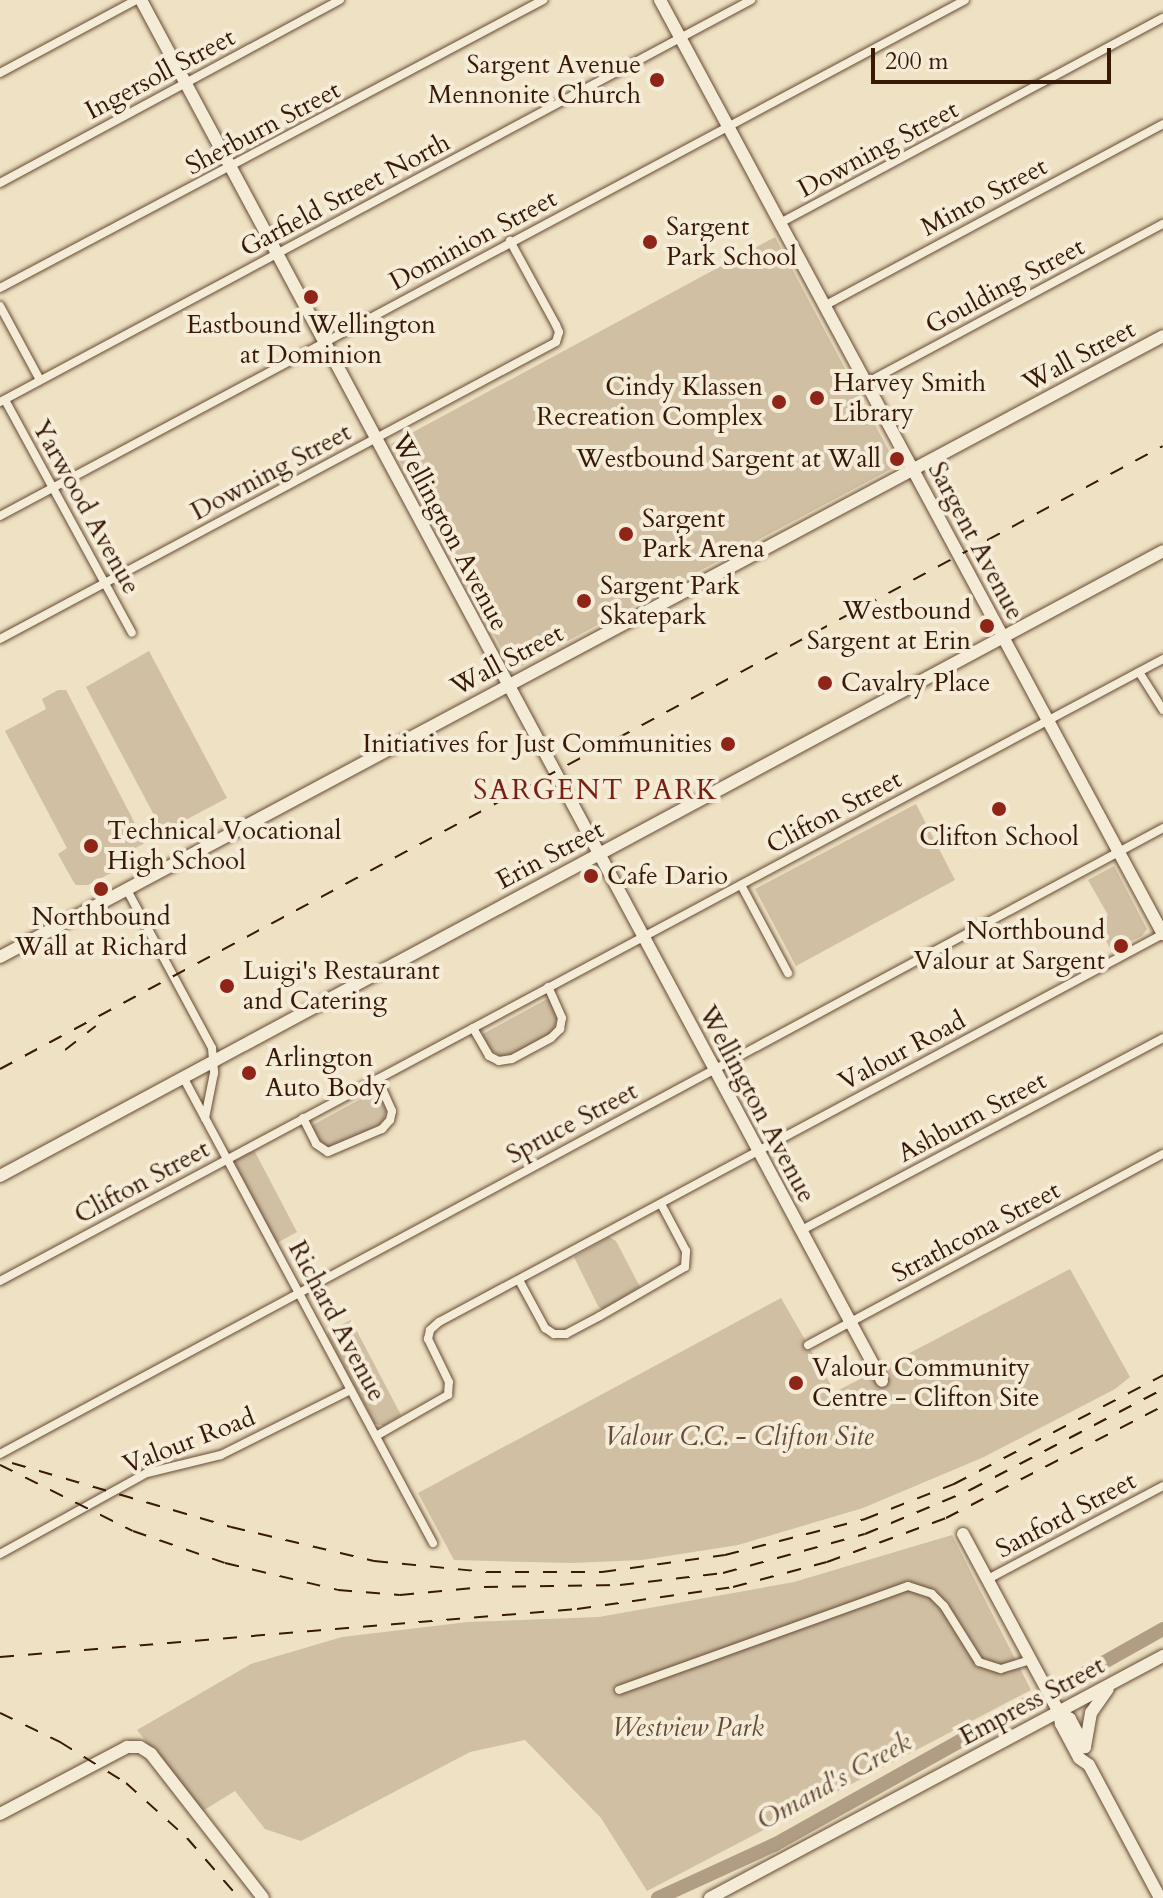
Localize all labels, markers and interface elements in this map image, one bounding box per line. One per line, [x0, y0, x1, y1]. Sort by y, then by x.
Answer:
street label: Ingersoll Street [80, 21, 240, 127]
scale bar [875, 32, 1115, 82]
text: 200 m [885, 45, 949, 78]
place label: Sargent Avenue Mennonite Church [428, 49, 641, 110]
marker: Sargent Avenue Mennonite Church [648, 71, 666, 89]
street label: Sherburn Street [180, 74, 346, 182]
street label: Downing Street [793, 94, 963, 204]
street label: Garfield Street North [235, 127, 455, 263]
street label: Minto Street [916, 151, 1052, 243]
street label: Dominion Street [384, 183, 562, 297]
place label: Sargent Park School [666, 211, 797, 272]
street label: Goulding Street [920, 231, 1090, 341]
marker: Sargent Park School [641, 233, 659, 251]
marker: Eastbound Wellington at Dominion [302, 288, 320, 306]
place label: Eastbound Wellington at Dominion [186, 309, 436, 370]
street label: Wall Street [1018, 313, 1140, 399]
place label: Harvey Smith Library [833, 367, 986, 428]
place label: Cindy Klassen Recreation Complex [536, 371, 763, 432]
marker: Harvey Smith Library [808, 389, 826, 407]
marker: Cindy Klassen Recreation Complex [770, 393, 788, 411]
street label: Yarwood Avenue [25, 415, 147, 599]
street label: Downing Street [186, 417, 356, 527]
street label: Wellington Avenue [385, 428, 515, 636]
place label: Westbound Sargent at Wall [576, 443, 881, 475]
marker: Westbound Sargent at Wall [888, 450, 906, 468]
street label: Sargent Avenue [921, 457, 1031, 625]
place label: Sargent Park Arena [642, 503, 765, 564]
marker: Sargent Park Arena [617, 525, 635, 543]
place label: Sargent Park Skatepark [600, 570, 740, 632]
marker: Sargent Park Skatepark [575, 592, 593, 610]
place label: Westbound Sargent at Erin [807, 595, 971, 656]
street label: Wall Street [446, 617, 568, 703]
marker: Westbound Sargent at Erin [978, 617, 996, 635]
place label: Cavalry Place [841, 667, 990, 699]
marker: Cavalry Place [816, 674, 834, 692]
place label: Initiatives for Just Communities [362, 728, 712, 760]
marker: Initiatives for Just Communities [719, 735, 737, 753]
street label: Clifton Street [761, 763, 907, 861]
district label: SARGENT PARK [473, 773, 719, 807]
marker: Clifton School [990, 800, 1008, 818]
street label: Erin Street [491, 814, 609, 896]
place label: Technical Vocational High School [107, 815, 341, 876]
place label: Clifton School [919, 821, 1079, 853]
marker: Technical Vocational High School [82, 837, 100, 855]
place label: Cafe Dario [607, 860, 728, 892]
marker: Cafe Dario [582, 867, 600, 885]
marker: Northbound Wall at Richard [92, 880, 110, 898]
place label: Northbound Wall at Richard [15, 901, 187, 962]
place label: Northbound Valour at Sargent [914, 915, 1105, 976]
marker: Northbound Valour at Sargent [1112, 937, 1130, 955]
place label: Luigi's Restaurant and Catering [243, 955, 440, 1016]
marker: Luigi's Restaurant and Catering [218, 977, 236, 995]
street label: Wellington Avenue [692, 1000, 822, 1208]
street label: Valour Road [833, 1005, 971, 1097]
place label: Arlington Auto Body [265, 1042, 386, 1104]
marker: Arlington Auto Body [240, 1064, 258, 1082]
street label: Ashburn Street [893, 1065, 1051, 1169]
street label: Spruce Street [501, 1075, 643, 1171]
street label: Clifton Street [69, 1133, 215, 1231]
street label: Strathcona Street [887, 1175, 1065, 1289]
street label: Richard Avenue [282, 1235, 392, 1407]
place label: Valour Community Centre - Clifton Site [812, 1352, 1040, 1414]
marker: Valour Community Centre - Clifton Site [787, 1374, 805, 1392]
street label: Valour Road [119, 1402, 259, 1480]
park label: Valour C.C. - Clifton Site [604, 1421, 874, 1453]
street label: Sanford Street [991, 1465, 1141, 1565]
street label: Empress Street [954, 1650, 1110, 1752]
park label: Westview Park [612, 1712, 764, 1744]
water label: Omand's Creek [751, 1725, 917, 1837]

